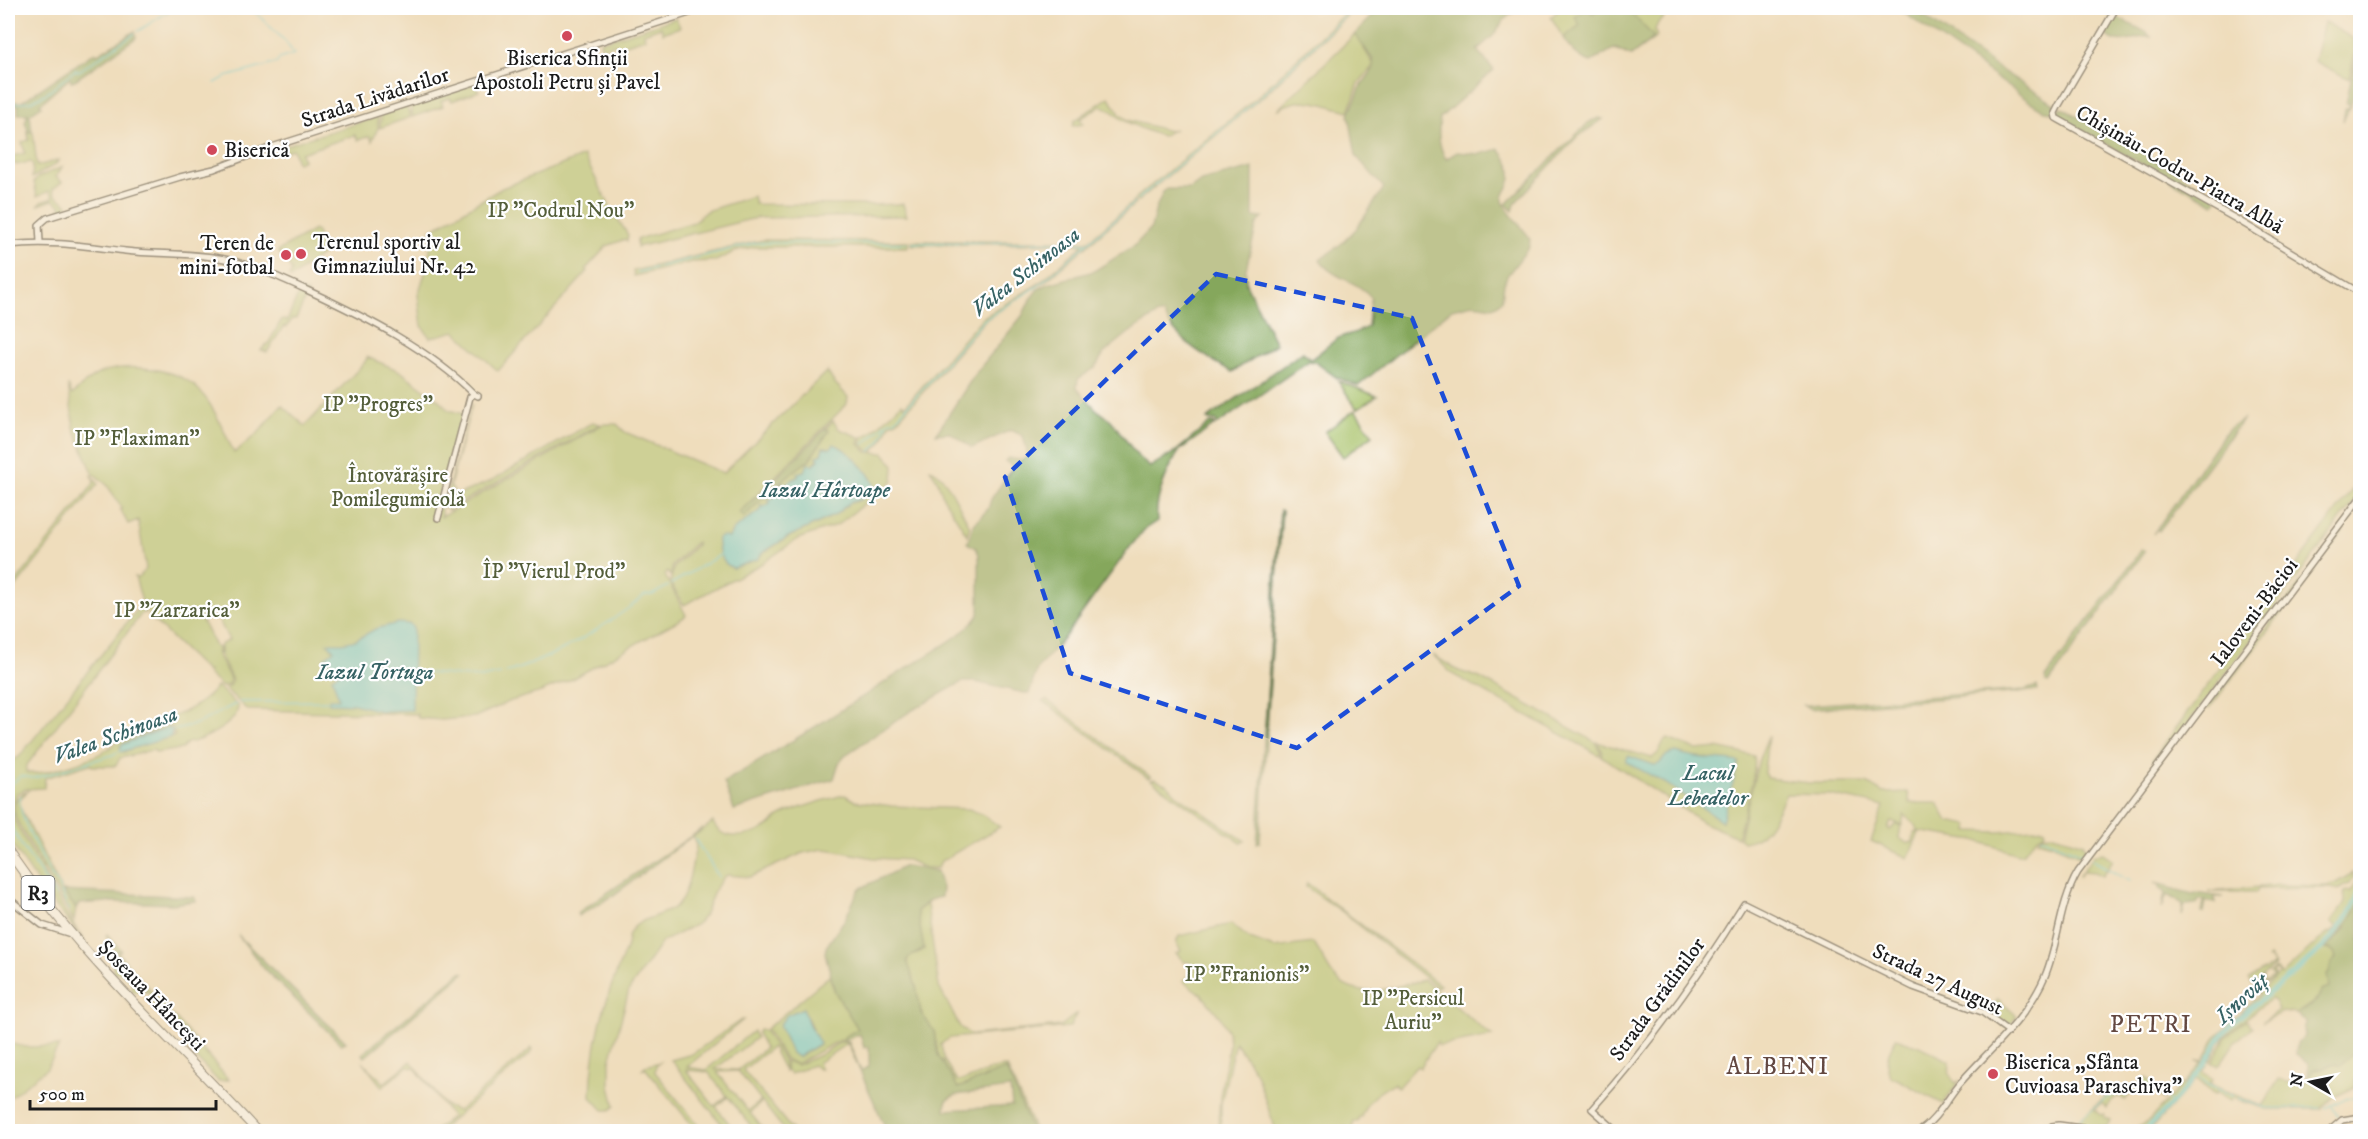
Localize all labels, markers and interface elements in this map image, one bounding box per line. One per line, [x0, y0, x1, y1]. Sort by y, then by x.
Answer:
marker: Biserica Sfinții Apostoli Petru și Pavel [560, 29, 574, 43]
place label: Biserica Sfinții Apostoli Petru și Pavel [474, 46, 661, 96]
street label: Strada Livădarilor [298, 62, 453, 134]
street label: Chișinău-Codru-Piatra Albă [2071, 100, 2288, 240]
place label: Biserică [224, 138, 290, 164]
marker: Biserică [205, 143, 219, 157]
park label: IP "Codrul Nou" [488, 198, 634, 224]
water label: Valea Schinoasa [966, 221, 1086, 323]
place label: Terenul sportiv al Gimnaziului Nr. 42 [313, 230, 476, 280]
place label: Teren de mini-fotbal [179, 231, 275, 281]
marker: Terenul sportiv al Gimnaziului Nr. 42 [294, 247, 308, 261]
marker: Teren de mini-fotbal [279, 248, 293, 262]
park label: IP "Progres" [323, 392, 433, 418]
park label: IP "Flaximan" [74, 426, 200, 452]
park label: Întovărășire Pomilegumicolă [331, 461, 465, 513]
water label: Iazul Hârtoape [758, 477, 891, 504]
street label: Ialoveni-Băcioi [2206, 553, 2304, 672]
park label: ÎP "Vierul Prod" [483, 557, 625, 585]
park label: IP "Zarzarica" [114, 598, 240, 624]
water label: Iazul Tortuga [314, 659, 434, 686]
water label: Valea Schinoasa [50, 700, 181, 770]
water label: Lacul Lebedelor [1666, 760, 1750, 812]
road number: R3 [22, 876, 54, 910]
street label: Strada Grădinilor [1604, 933, 1711, 1066]
street label: Șoseaua Hâncești [92, 935, 211, 1056]
street label: Strada 27 August [1868, 938, 2007, 1022]
park label: IP "Franionis" [1185, 962, 1309, 988]
water label: Ișnovăț [2208, 967, 2275, 1031]
park label: IP "Persicul Auriu" [1362, 986, 1465, 1036]
district label: PETRI [2110, 1010, 2192, 1040]
place label: Biserica „Sfânta Cuvioasa Paraschiva” [2005, 1050, 2182, 1100]
district label: ALBENI [1726, 1052, 1830, 1082]
north arrow [2281, 1052, 2341, 1112]
marker: Biserica „Sfânta Cuvioasa Paraschiva” [1986, 1067, 2000, 1081]
text: N [2286, 1072, 2308, 1088]
scale bar [30, 1073, 216, 1111]
text: 500 m [39, 1084, 85, 1106]

